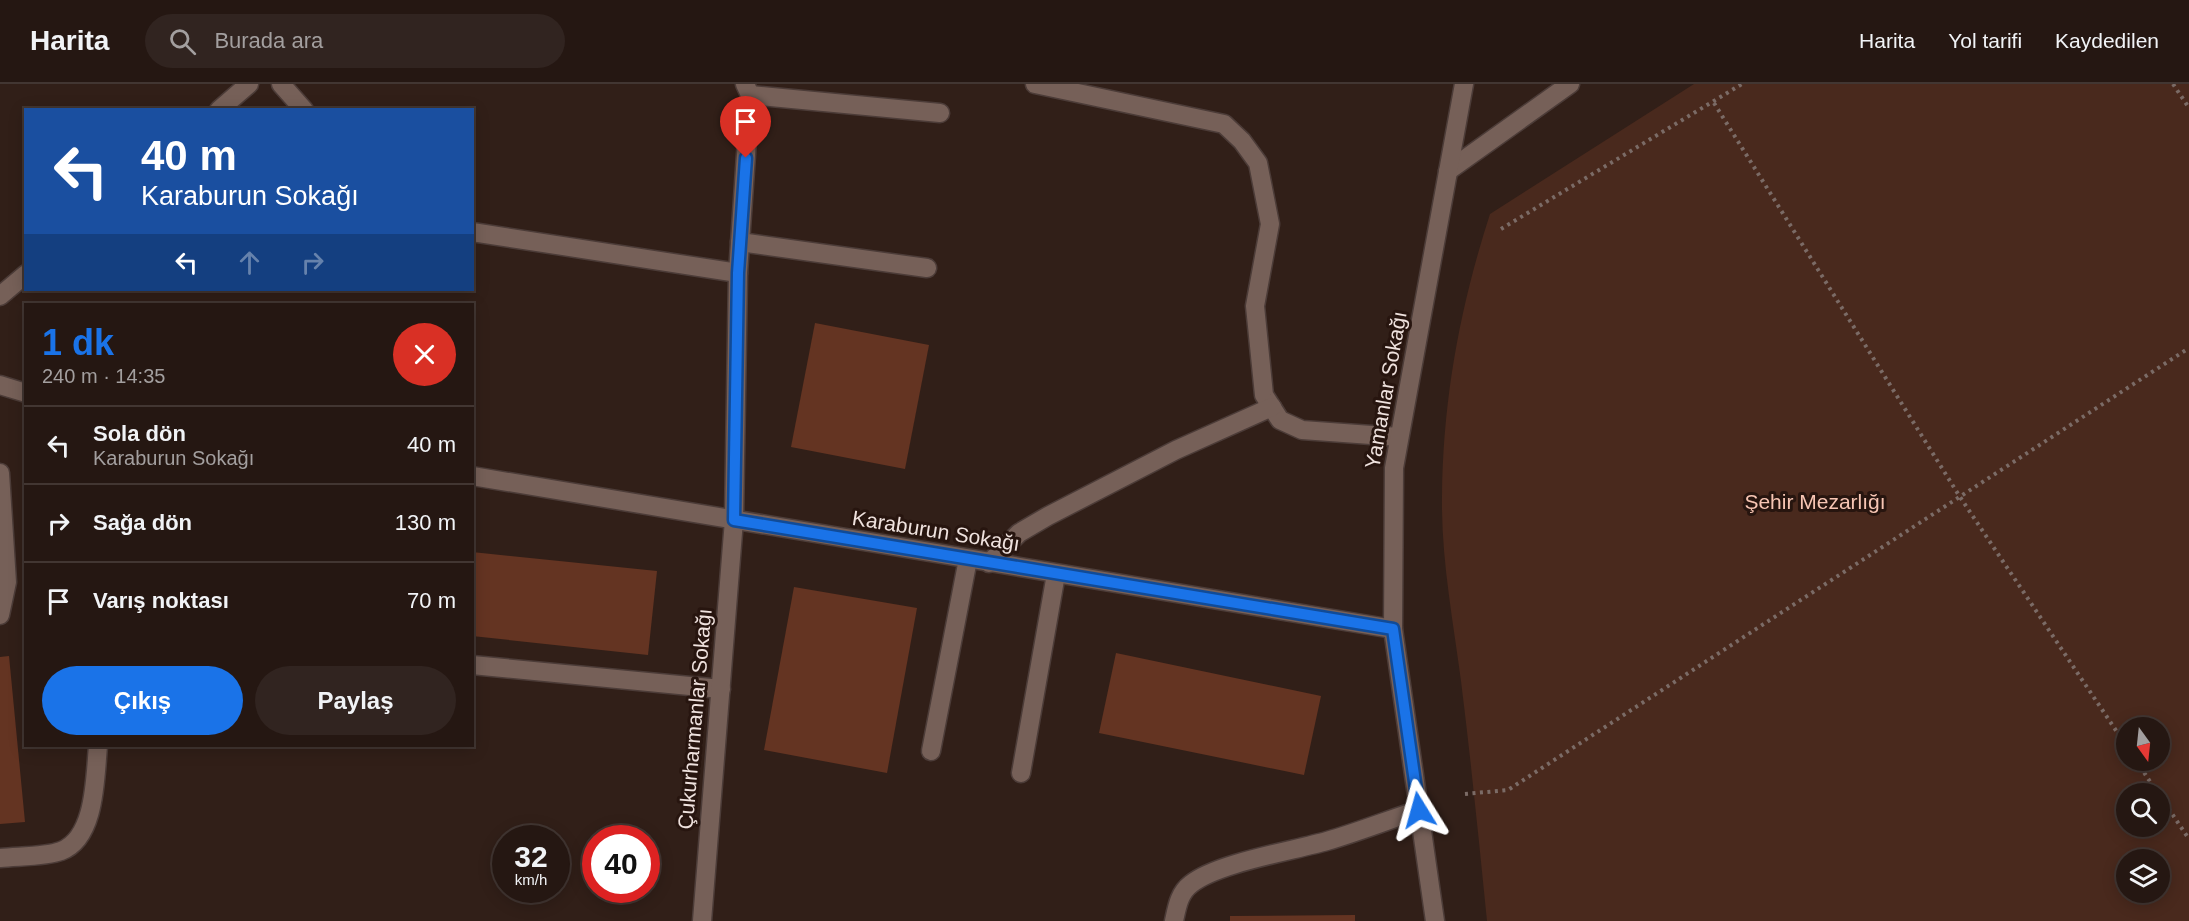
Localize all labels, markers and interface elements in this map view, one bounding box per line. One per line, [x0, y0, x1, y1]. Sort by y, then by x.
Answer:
search box [145, 14, 565, 68]
text: Harita [30, 25, 109, 56]
icon: search [166, 25, 199, 58]
text: Burada ara [214, 28, 323, 53]
text: Harita [1859, 29, 1915, 52]
text: Yol tarifi [1948, 29, 2022, 52]
text: Kaydedilen [2055, 29, 2159, 52]
pin [720, 96, 771, 158]
icon: arrive [729, 105, 762, 138]
icon: left [42, 132, 120, 210]
text: 40 m [141, 132, 237, 179]
text: Karaburun Sokağı [141, 181, 359, 211]
icon: left [170, 246, 203, 279]
icon: ahead [233, 246, 266, 279]
icon: right [296, 246, 329, 279]
street label: Yamanlar Sokağı [1360, 309, 1411, 470]
text: 1 dk [42, 322, 114, 363]
button: close [393, 323, 456, 386]
text: 240 m · 14:35 [42, 365, 165, 387]
text: Sola dön [93, 421, 186, 446]
icon: left [42, 429, 75, 462]
text: 40 m [407, 432, 456, 457]
text: Karaburun Sokağı [93, 447, 254, 469]
park label: Şehir Mezarlığı [1744, 490, 1886, 513]
street label: Karaburun Sokağı [851, 506, 1021, 555]
icon: right [42, 507, 75, 540]
text: Sağa dön [93, 510, 192, 535]
text: 130 m [395, 510, 456, 535]
icon: arrive [42, 585, 75, 618]
text: Varış noktası [93, 588, 229, 613]
text: 70 m [407, 588, 456, 613]
street label: Çukurharmanlar Sokağı [673, 607, 716, 830]
button: Çıkış [42, 666, 243, 735]
button: Paylaş [255, 666, 456, 735]
north arrow [2116, 717, 2170, 771]
map controls [2116, 717, 2170, 903]
position arrow [1387, 778, 1451, 842]
button: search [2116, 783, 2170, 837]
speed limit sign: 40 [582, 825, 660, 903]
text: 32 [514, 840, 548, 873]
button: layers [2116, 849, 2170, 903]
text: km/h [515, 871, 547, 888]

